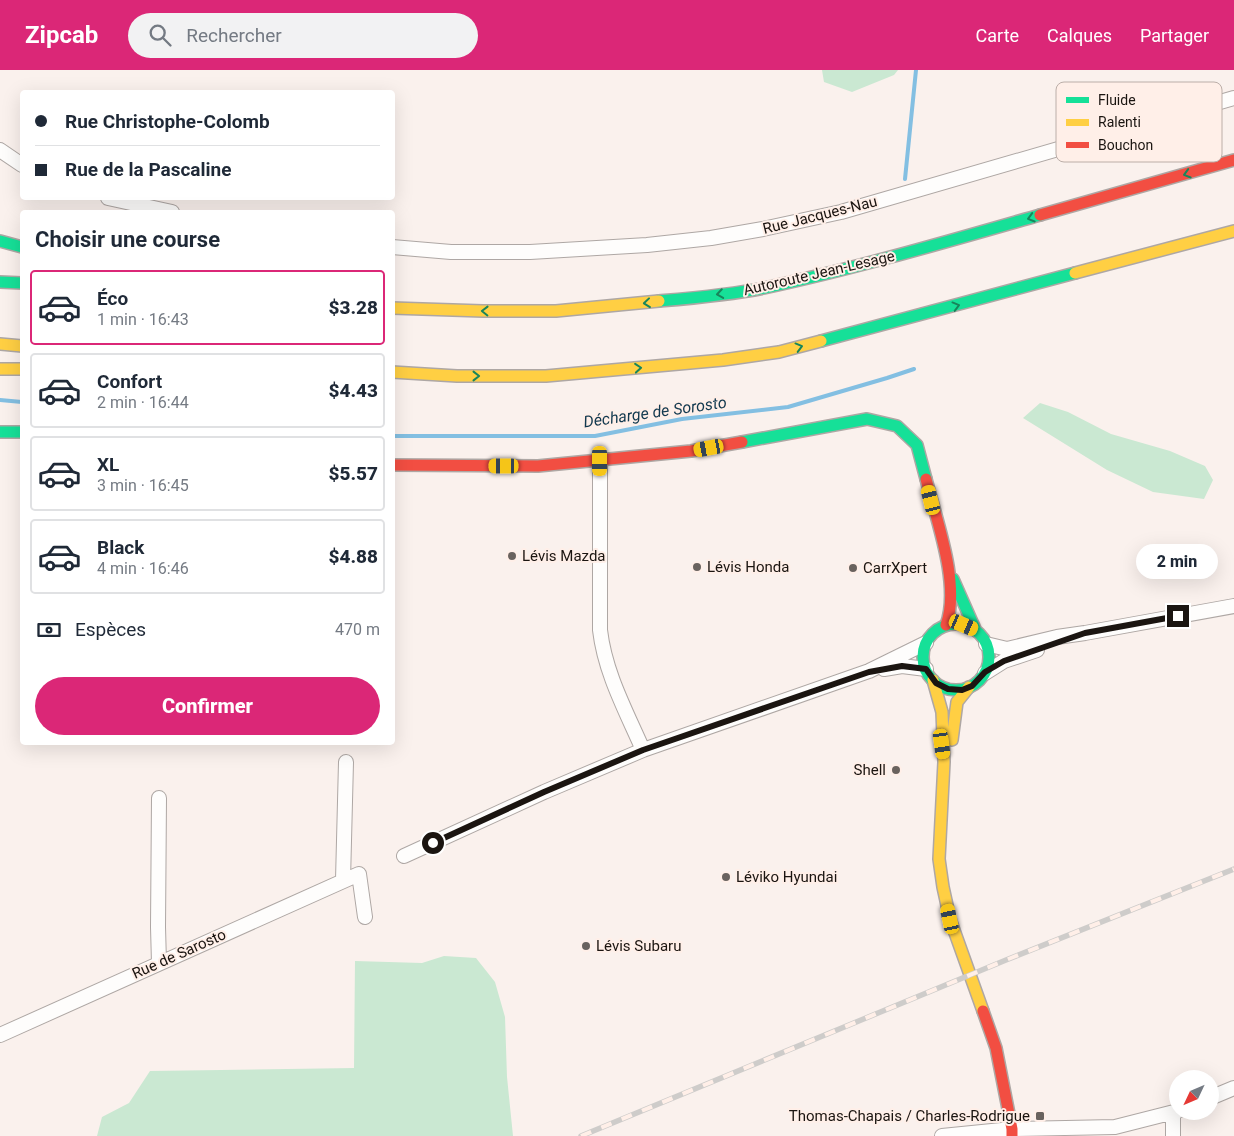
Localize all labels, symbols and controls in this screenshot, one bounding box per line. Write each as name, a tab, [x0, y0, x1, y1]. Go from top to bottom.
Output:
search box	[128, 13, 478, 58]
text: Zipcab	[25, 21, 98, 49]
icon: search	[146, 21, 174, 49]
text: Rechercher	[186, 24, 282, 47]
text: Carte	[976, 25, 1019, 46]
text: Calques	[1047, 25, 1112, 46]
text: Partager	[1140, 25, 1209, 46]
legend	[1056, 82, 1222, 162]
text: Fluide	[1098, 92, 1136, 108]
text: Rue Christophe-Colomb	[65, 110, 270, 133]
text: Ralenti	[1098, 114, 1141, 130]
text: Bouchon	[1098, 137, 1153, 153]
text: Rue de la Pascaline	[65, 158, 232, 181]
one-way arrow	[1184, 168, 1192, 178]
street label: Rue Jacques-Nau	[761, 192, 879, 238]
one-way arrow	[1026, 212, 1035, 223]
text: Choisir une course	[35, 227, 220, 252]
street label: Autoroute Jean-Lesage	[742, 247, 896, 299]
icon: car	[37, 285, 82, 330]
text: Éco	[97, 287, 128, 310]
one-way arrow	[716, 289, 725, 299]
text: $3.28	[329, 296, 378, 319]
one-way arrow	[643, 297, 651, 308]
one-way arrow	[952, 301, 960, 311]
one-way arrow	[481, 306, 489, 316]
text: 1 min · 16:43	[97, 310, 189, 329]
one-way arrow	[795, 342, 804, 353]
one-way arrow	[635, 363, 643, 374]
icon: car	[37, 368, 82, 413]
text: Confort	[97, 370, 162, 393]
one-way arrow	[472, 371, 480, 381]
text: $4.43	[329, 379, 378, 402]
text: 2 min · 16:44	[97, 393, 189, 412]
water label: Décharge de Sorosto	[582, 393, 728, 431]
car	[692, 438, 725, 458]
car	[592, 446, 607, 476]
icon: car	[37, 451, 82, 496]
text: XL	[97, 453, 119, 476]
car	[489, 459, 519, 474]
text: $5.57	[329, 462, 378, 485]
text: 3 min · 16:45	[97, 476, 189, 495]
car	[920, 484, 941, 516]
icon: car	[37, 534, 82, 579]
text: Black	[97, 536, 144, 559]
callout: 2 min	[1137, 544, 1219, 578]
text: $4.88	[329, 545, 378, 568]
place label: Lévis Mazda	[522, 547, 606, 565]
marker: Lévis Mazda	[506, 550, 518, 562]
text: 2 min	[1157, 552, 1197, 571]
place label: Lévis Honda	[707, 558, 789, 576]
text: 4 min · 16:46	[97, 559, 189, 578]
place label: CarrXpert	[863, 559, 927, 577]
marker: Lévis Honda	[691, 561, 703, 573]
marker: CarrXpert	[847, 562, 859, 574]
route end	[1167, 605, 1189, 627]
car	[947, 612, 980, 638]
icon: cash	[35, 616, 63, 644]
text: Espèces	[75, 618, 146, 641]
text: 470 m	[335, 620, 380, 639]
button: Confirmer	[35, 677, 380, 735]
car	[932, 728, 951, 760]
place label: Shell	[854, 761, 886, 779]
marker: Shell	[890, 764, 902, 776]
route start	[422, 832, 444, 854]
place label: Léviko Hyundai	[736, 868, 837, 886]
marker: Léviko Hyundai	[720, 871, 732, 883]
car	[939, 903, 960, 935]
street label: Rue de Sarosto	[129, 925, 229, 983]
place label: Lévis Subaru	[596, 937, 681, 955]
marker: Lévis Subaru	[580, 940, 592, 952]
north arrow	[1169, 1070, 1219, 1120]
map controls	[1169, 1070, 1219, 1120]
place label: Thomas-Chapais / Charles-Rodrigue	[789, 1107, 1030, 1125]
marker: Thomas-Chapais / Charles-Rodrigue	[1034, 1110, 1046, 1122]

